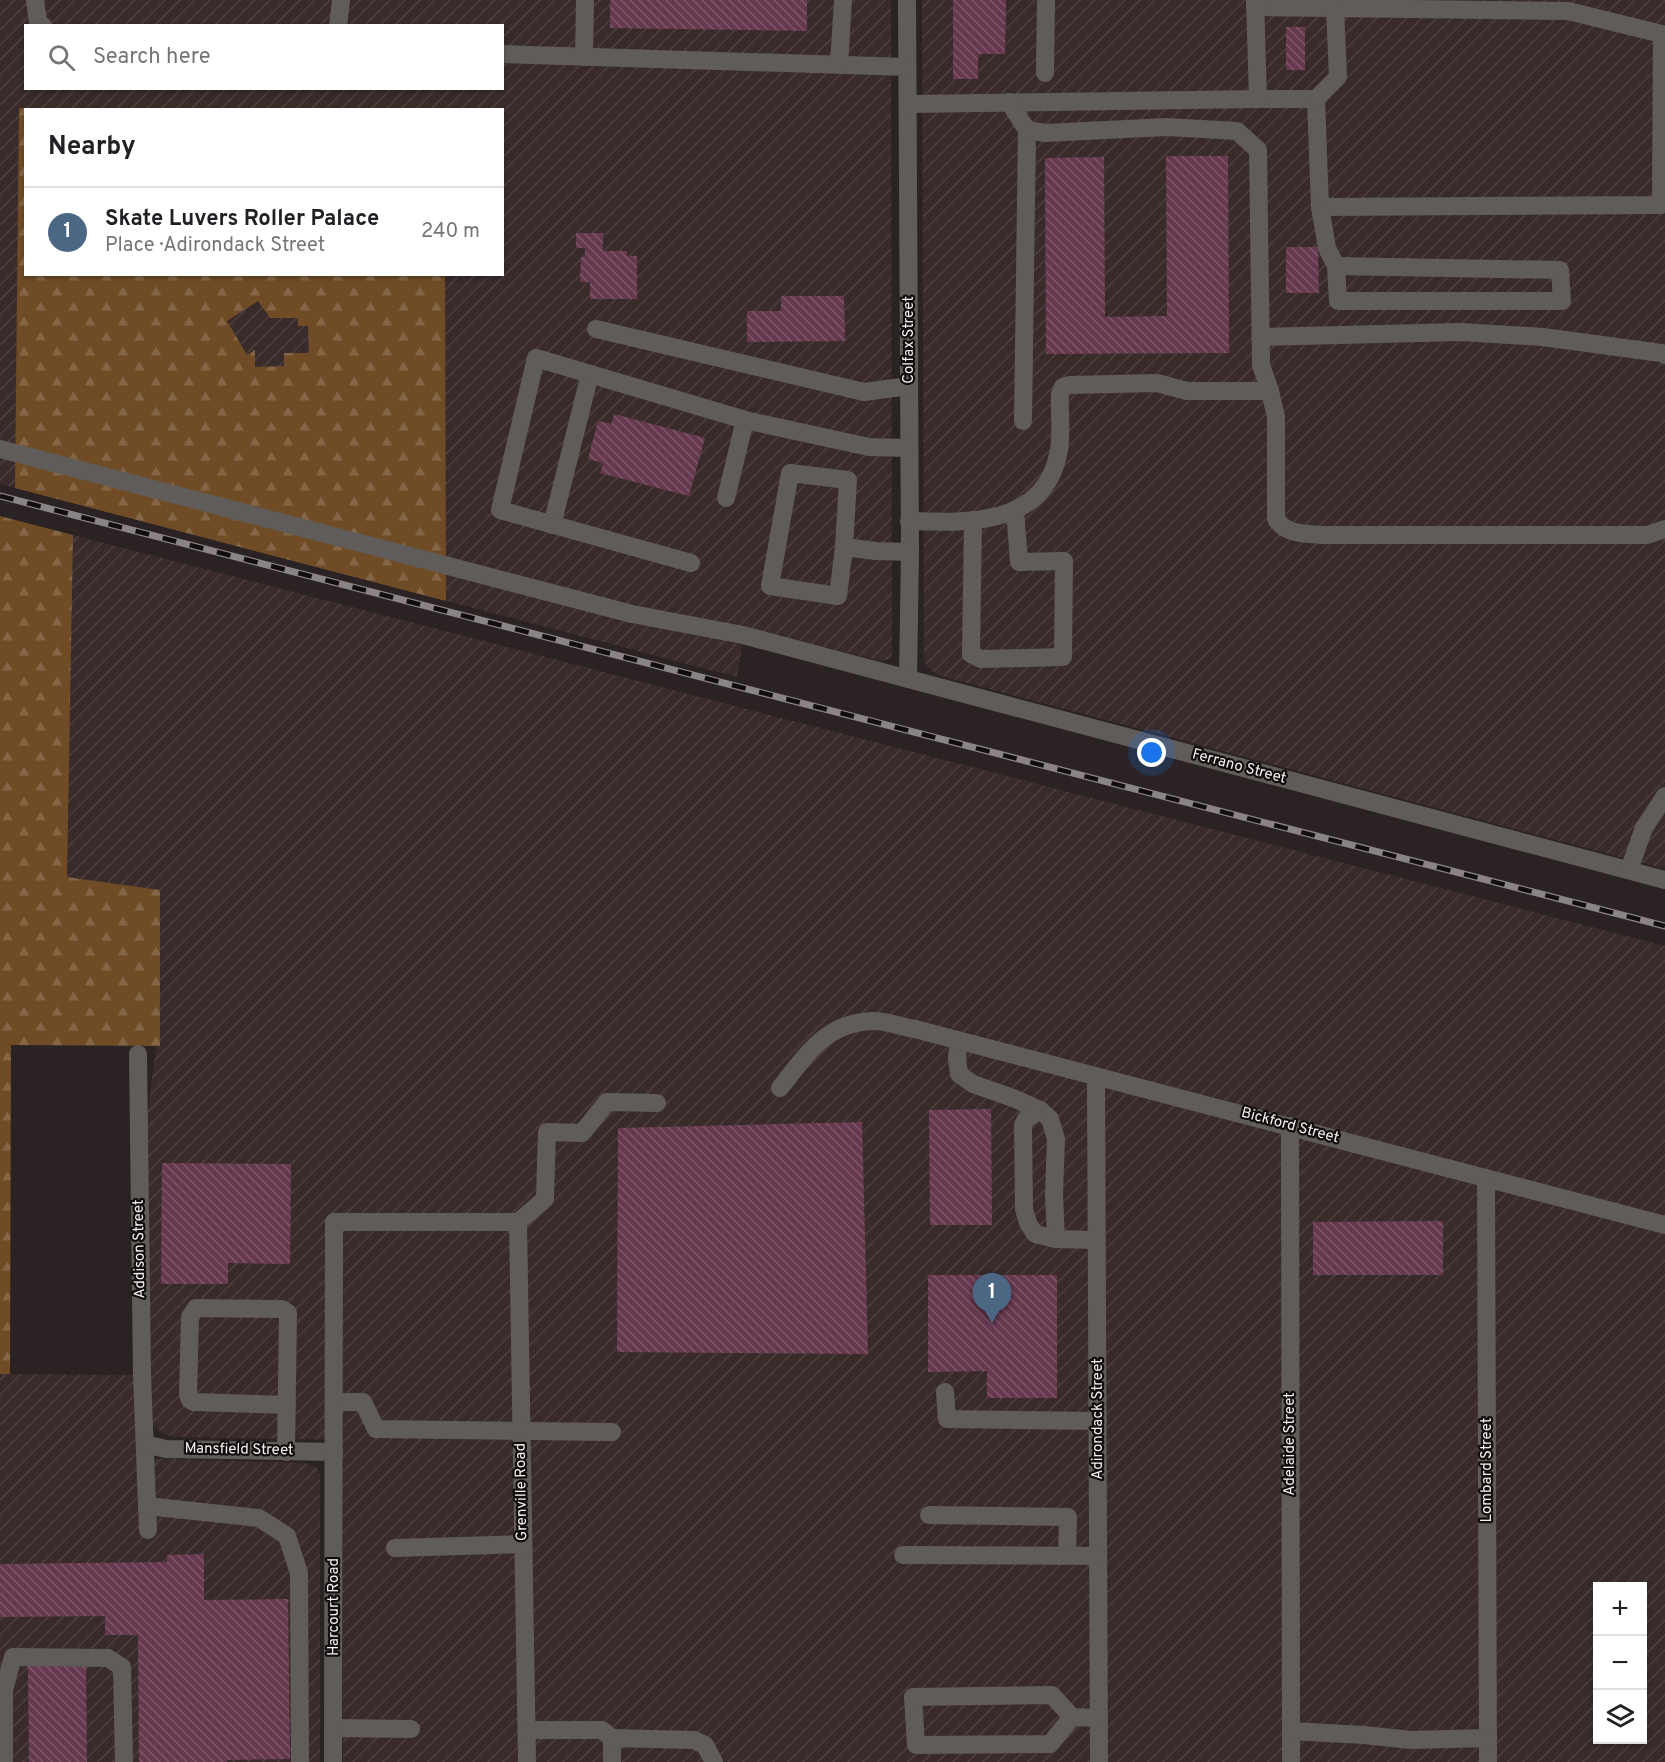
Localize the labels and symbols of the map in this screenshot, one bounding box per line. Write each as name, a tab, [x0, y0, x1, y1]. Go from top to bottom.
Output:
street label: Colfax Street	[900, 296, 919, 384]
your location	[1137, 738, 1166, 767]
street label: Ferrano Street	[1190, 745, 1288, 789]
street label: Bickford Street	[1239, 1104, 1341, 1148]
street label: Addison Street	[130, 1199, 150, 1299]
pin: 1	[972, 1274, 1012, 1323]
street label: Adirondack Street	[1089, 1358, 1108, 1480]
street label: Adelaide Street	[1281, 1392, 1300, 1496]
street label: Lombard Street	[1478, 1418, 1497, 1522]
street label: Mansfield Street	[184, 1440, 294, 1460]
street label: Grenville Road	[512, 1443, 532, 1541]
street label: Harcourt Road	[325, 1558, 344, 1656]

